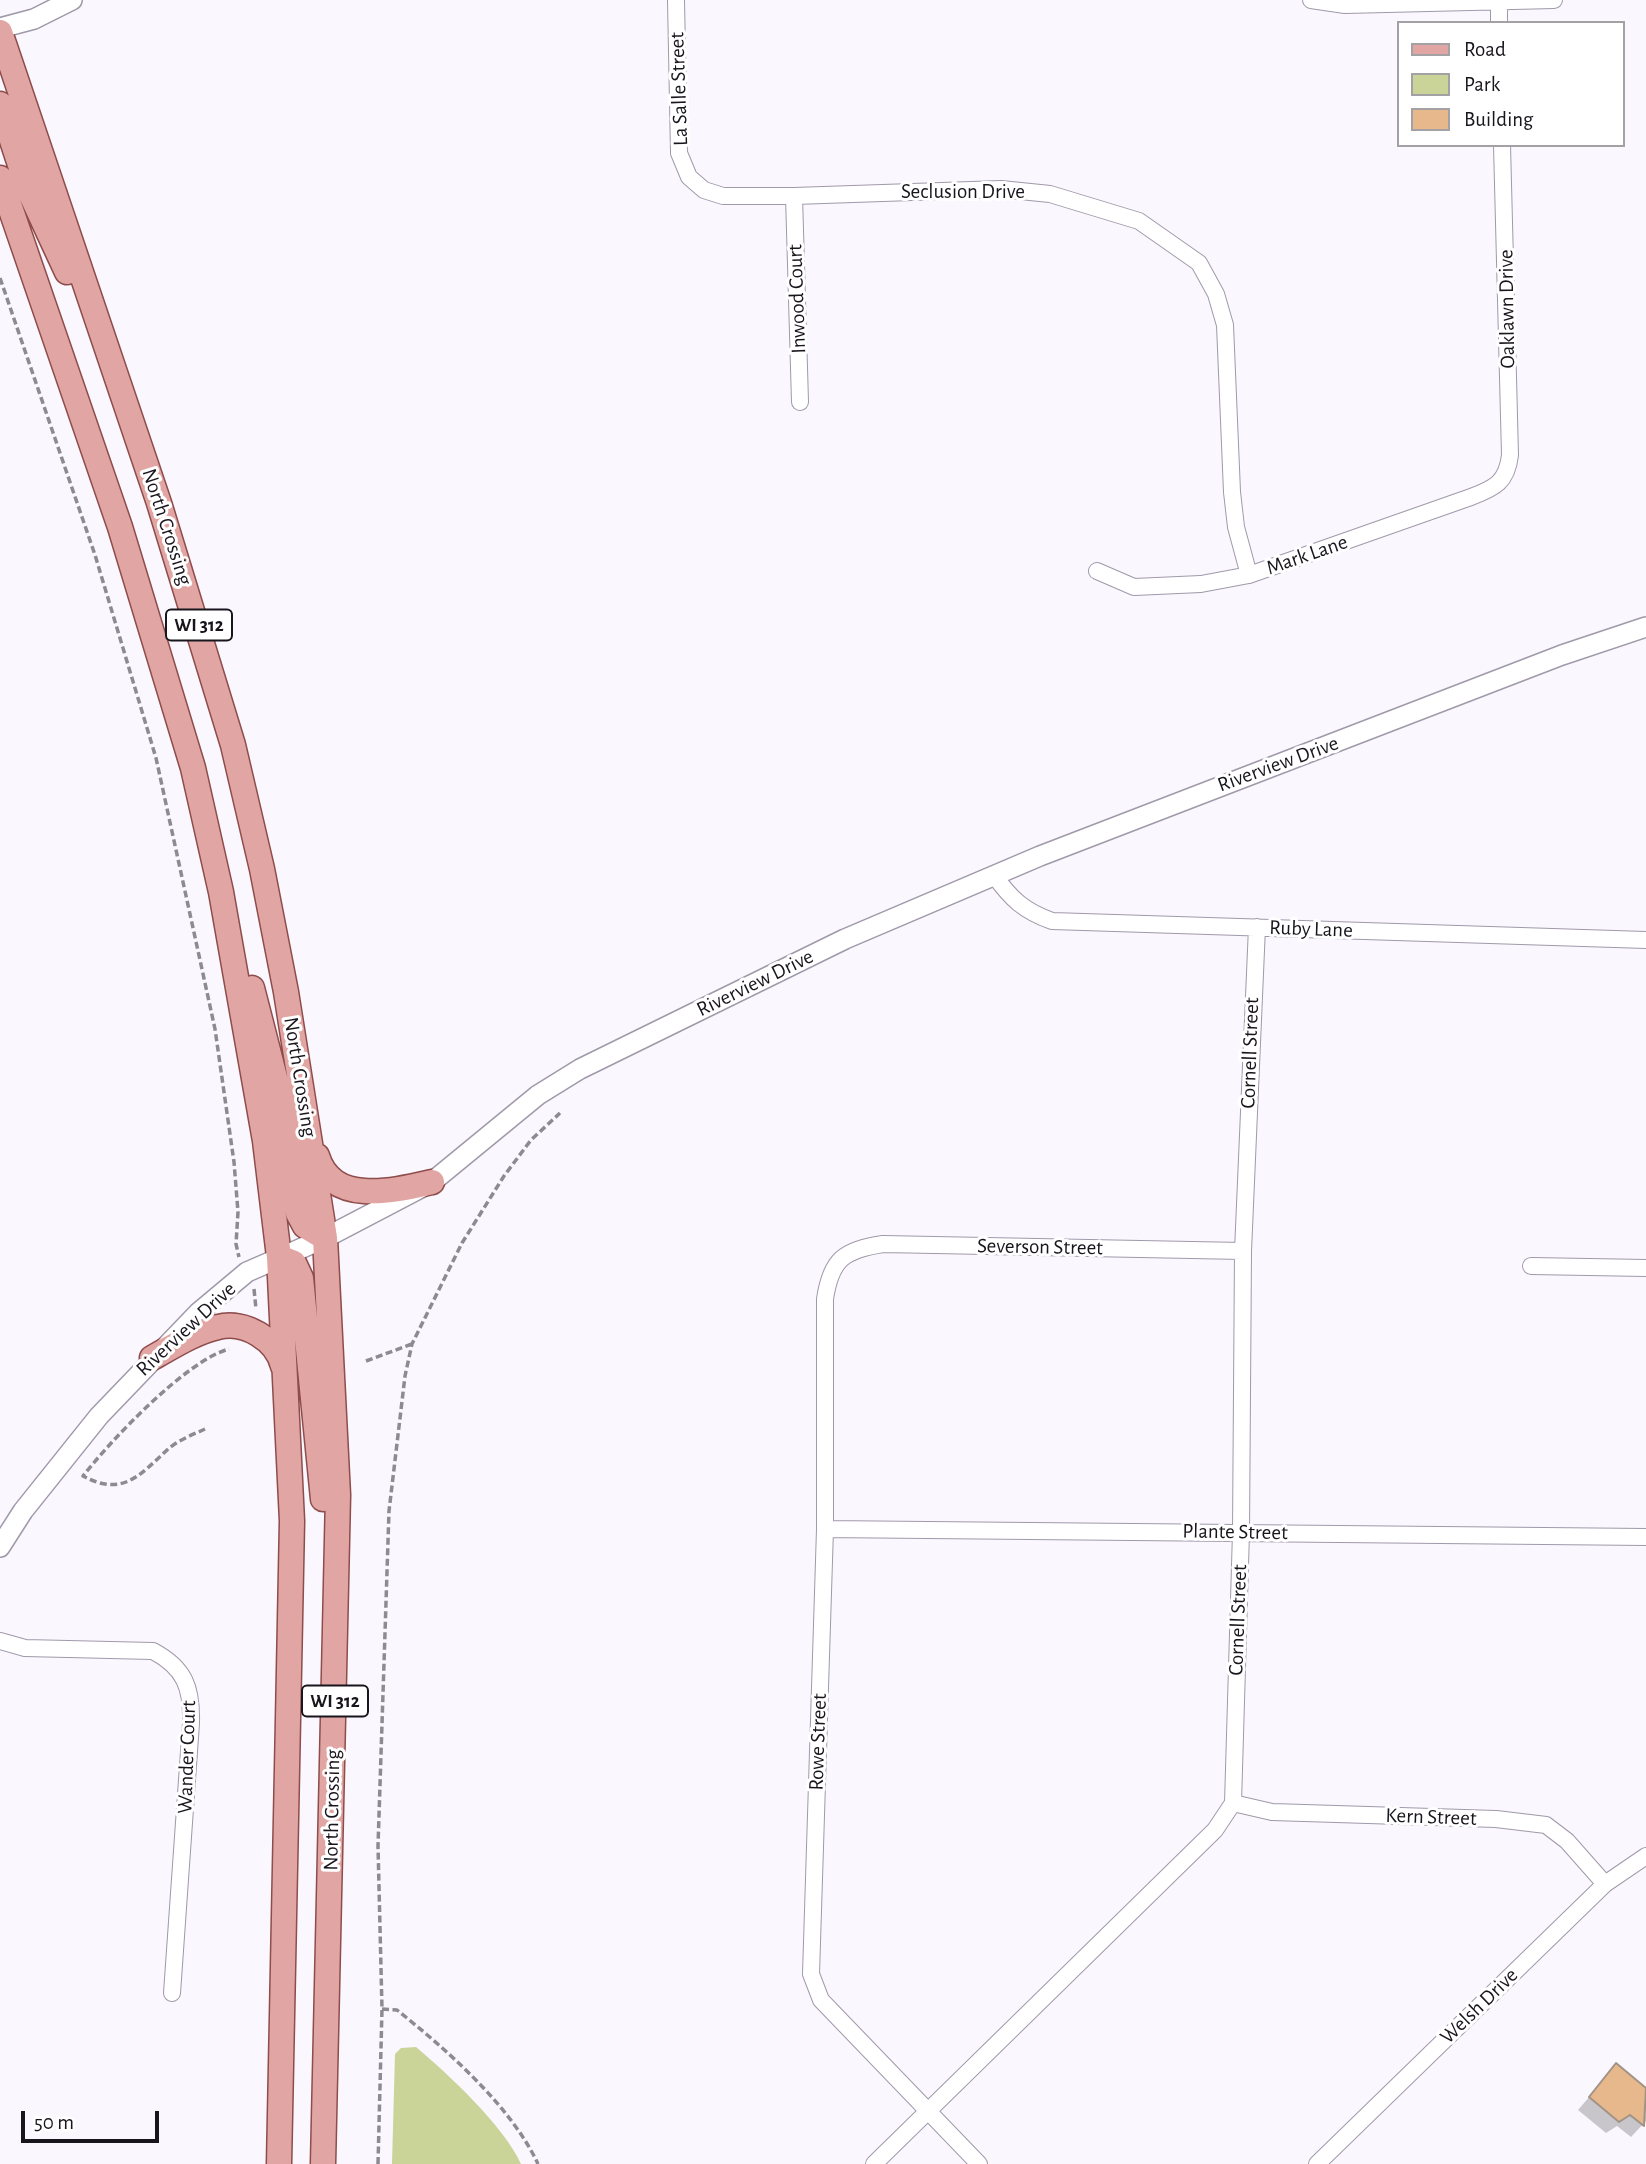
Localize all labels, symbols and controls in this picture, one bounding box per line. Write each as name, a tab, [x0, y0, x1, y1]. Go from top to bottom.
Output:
legend	[1398, 21, 1625, 147]
street label: La Salle Street	[664, 32, 694, 146]
text: Road	[1464, 39, 1506, 60]
text: Park	[1464, 74, 1500, 95]
text: Building	[1464, 109, 1533, 130]
street label: Seclusion Drive	[901, 179, 1025, 205]
street label: Inwood Court	[782, 244, 812, 354]
street label: Oaklawn Drive	[1493, 249, 1521, 369]
street label: North Crossing	[136, 465, 198, 589]
street label: Mark Lane	[1263, 529, 1351, 581]
road number: WI 312	[166, 610, 232, 640]
street label: Riverview Drive	[1214, 730, 1342, 798]
street label: Ruby Lane	[1269, 915, 1353, 943]
street label: Riverview Drive	[692, 944, 818, 1022]
street label: Cornell Street	[1235, 997, 1265, 1109]
street label: North Crossing	[278, 1015, 322, 1139]
street label: Severson Street	[977, 1233, 1103, 1261]
street label: Riverview Drive	[131, 1276, 241, 1382]
street label: Plante Street	[1182, 1518, 1288, 1546]
street label: Cornell Street	[1223, 1564, 1253, 1676]
road number: WI 312	[302, 1686, 368, 1716]
street label: Rowe Street	[804, 1693, 832, 1791]
street label: Wander Court	[172, 1700, 202, 1814]
street label: North Crossing	[318, 1749, 346, 1871]
street label: Kern Street	[1385, 1803, 1477, 1831]
street label: Welsh Drive	[1435, 1963, 1523, 2049]
scale bar	[24, 2098, 163, 2142]
text: 50 m	[34, 2112, 74, 2133]

